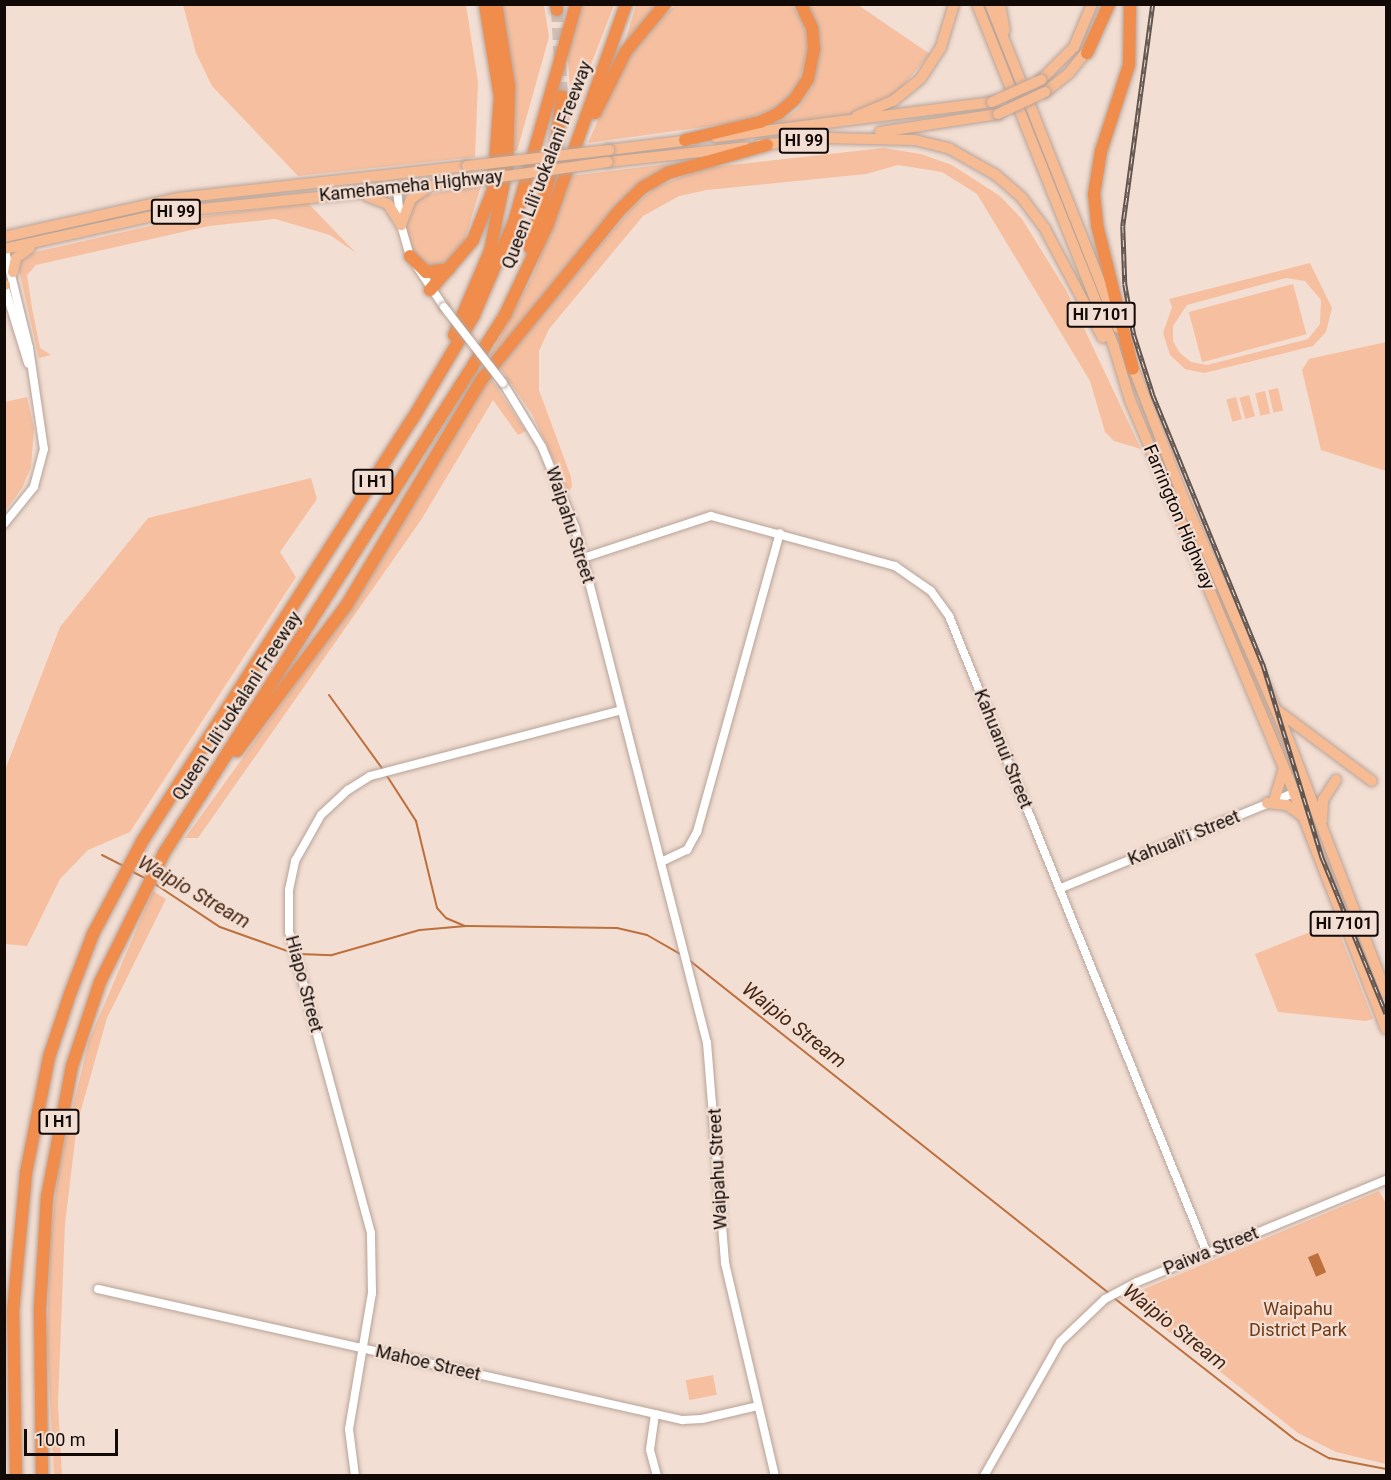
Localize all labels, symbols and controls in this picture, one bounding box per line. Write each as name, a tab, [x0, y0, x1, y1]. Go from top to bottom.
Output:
street label: Queen Liliʻuokalani Freeway	[497, 58, 597, 272]
road number: HI 99	[778, 128, 830, 154]
street label: Kamehameha Highway	[318, 166, 504, 206]
road number: HI 99	[150, 199, 201, 225]
road number: HI 7101	[1066, 302, 1136, 328]
street label: Farrington Highway	[1139, 441, 1219, 593]
street label: Waipahu Street	[541, 464, 599, 586]
road number: I H1	[352, 469, 394, 495]
street label: Queen Liliʻuokalani Freeway	[168, 607, 306, 805]
street label: Kahuanui Street	[969, 686, 1037, 812]
street label: Kahuali'i Street	[1125, 806, 1243, 870]
water label: Waipio Stream	[134, 850, 254, 934]
road number: HI 7101	[1310, 911, 1378, 937]
street label: Hiapo Street	[281, 933, 327, 1035]
water label: Waipio Stream	[737, 977, 851, 1073]
street label: Waipahu Street	[704, 1108, 732, 1230]
road number: I H1	[38, 1109, 80, 1135]
street label: Paiwa Street	[1160, 1222, 1262, 1280]
water label: Waipio Stream	[1118, 1279, 1232, 1375]
park label: Waipahu District Park	[1249, 1299, 1347, 1342]
street label: Mahoe Street	[373, 1340, 483, 1386]
scale bar	[27, 1417, 122, 1455]
text: 100 m	[35, 1429, 86, 1450]

